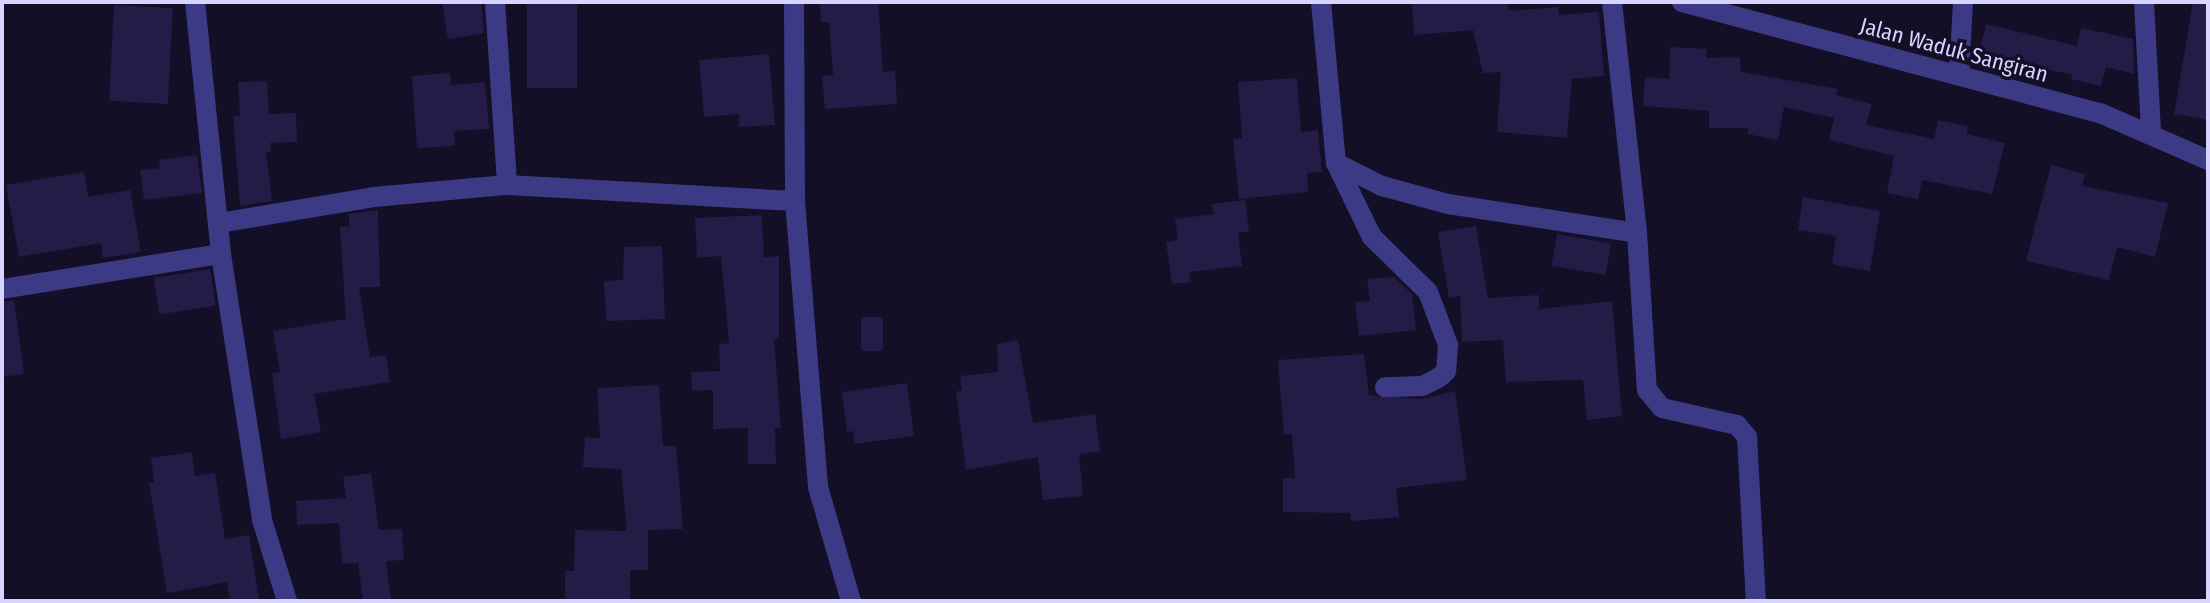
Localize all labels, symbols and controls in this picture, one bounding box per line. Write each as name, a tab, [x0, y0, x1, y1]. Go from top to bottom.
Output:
street label: Jalan Waduk Sangiran	[1857, 12, 2051, 88]

